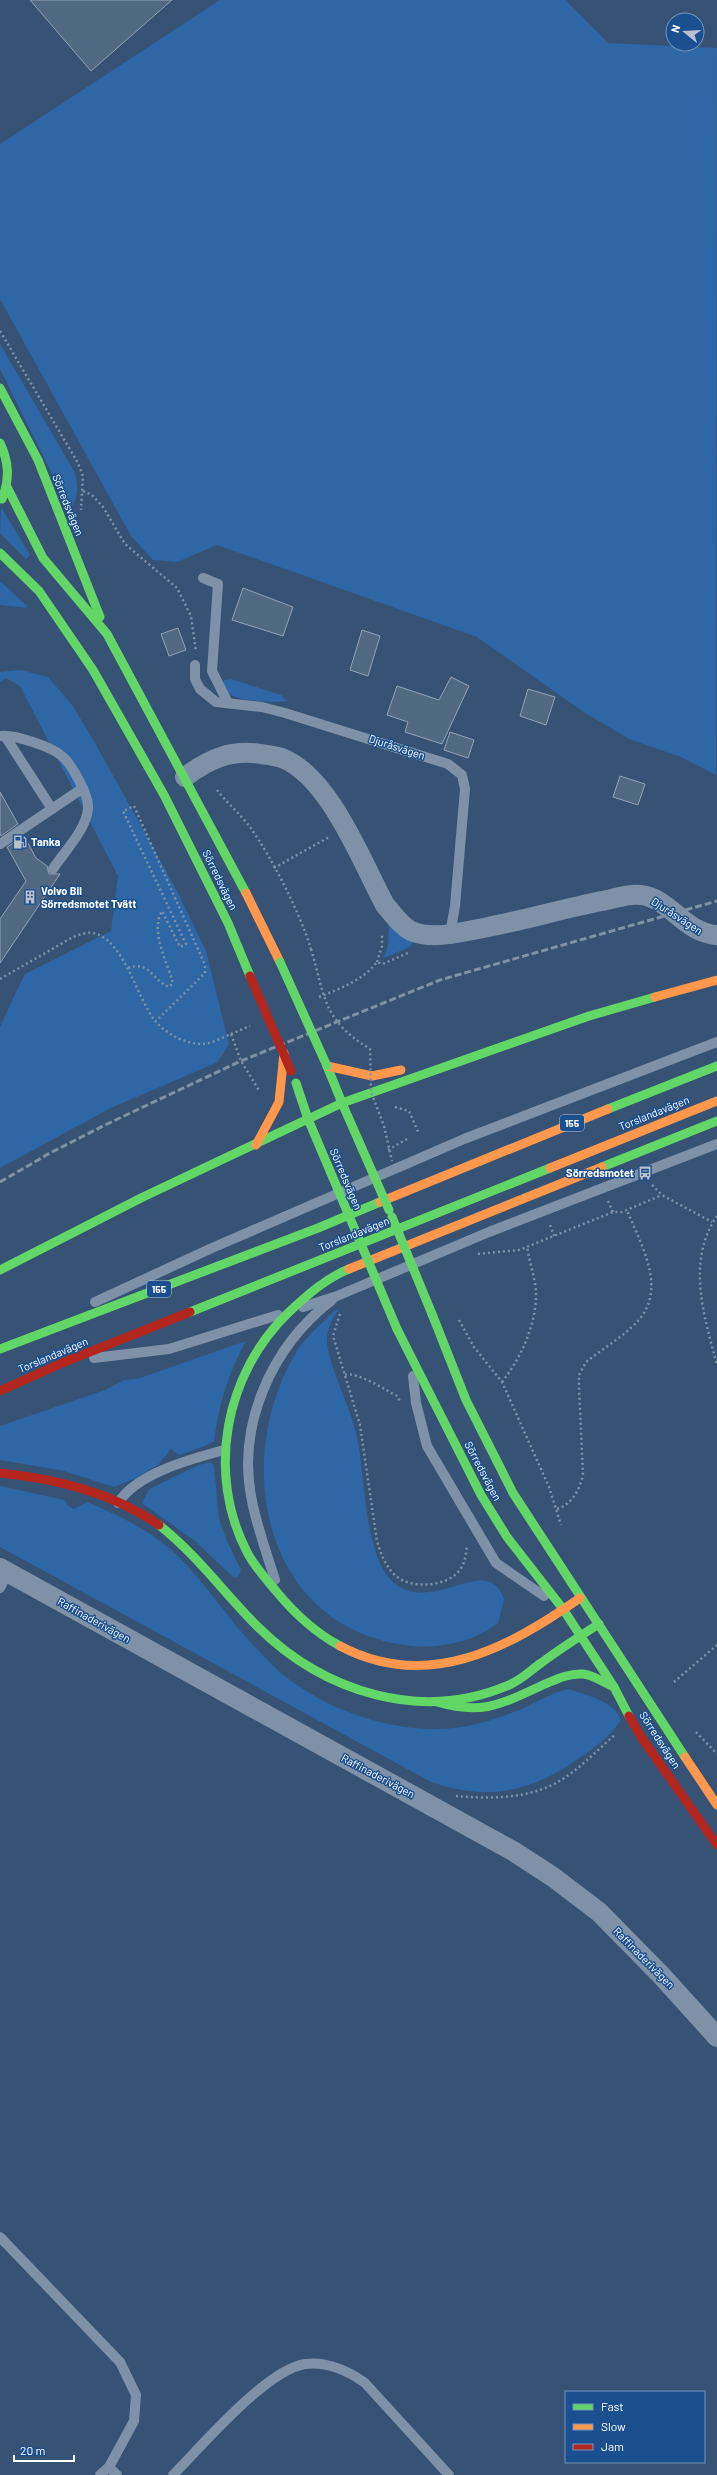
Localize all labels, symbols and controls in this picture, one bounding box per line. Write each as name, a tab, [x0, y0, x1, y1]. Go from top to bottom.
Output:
north arrow	[665, 12, 705, 52]
text: N	[668, 23, 682, 34]
street label: Sörredsvägen	[50, 472, 87, 538]
street label: Djuråsvägen	[367, 731, 427, 762]
fuel station icon: Tanka	[12, 834, 28, 850]
place label: Tanka	[31, 835, 60, 848]
street label: Sörredsvägen	[200, 848, 241, 912]
place label: Volvo Bil Sörredsmotet Tvätt	[41, 884, 137, 910]
building icon: Volvo Bil Sörredsmotet Tvätt	[22, 889, 38, 905]
street label: Djuråsvägen	[649, 894, 705, 937]
street label: Torslandavägen	[617, 1092, 691, 1133]
road number: 155	[560, 1115, 584, 1131]
street label: Sörredsvägen	[328, 1146, 365, 1212]
bus stop icon: Sörredsmotet	[637, 1165, 653, 1181]
place label: Sörredsmotet	[566, 1166, 634, 1179]
street label: Torslandavägen	[317, 1213, 391, 1254]
road number: 155	[147, 1281, 171, 1297]
street label: Torslandavägen	[16, 1334, 90, 1375]
street label: Sörredsvägen	[462, 1439, 505, 1503]
street label: Raffinaderivägen	[56, 1594, 133, 1645]
street label: Sörredsvägen	[637, 1709, 684, 1771]
street label: Raffinaderivägen	[339, 1751, 417, 1800]
street label: Raffinaderivägen	[611, 1924, 678, 1991]
legend	[565, 2391, 705, 2463]
text: Fast	[601, 2399, 624, 2413]
text: Slow	[601, 2419, 626, 2433]
scale bar	[14, 2437, 74, 2463]
text: Jam	[601, 2439, 624, 2453]
text: 20 m	[20, 2443, 46, 2457]

